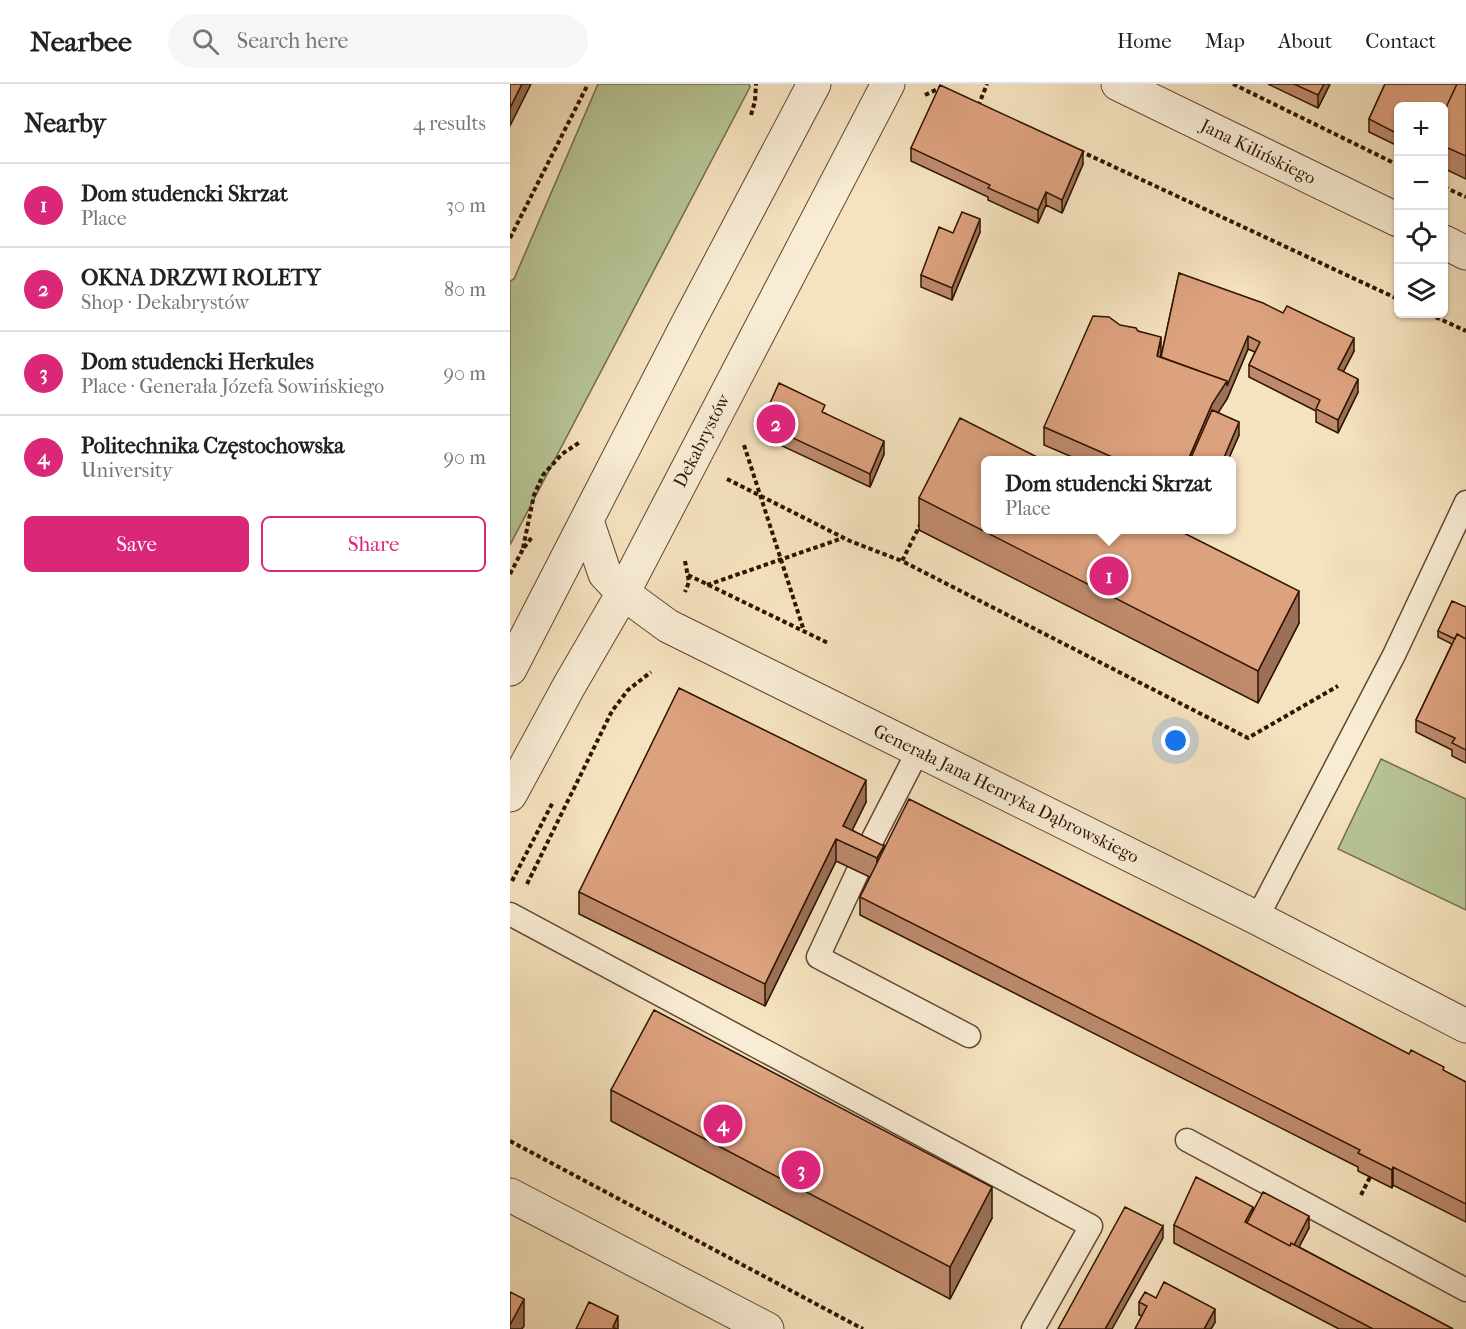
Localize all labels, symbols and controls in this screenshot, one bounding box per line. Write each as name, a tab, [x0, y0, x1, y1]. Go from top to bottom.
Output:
search box	[168, 14, 588, 68]
text: Nearbee	[30, 25, 132, 58]
icon: search	[189, 25, 222, 58]
text: Search here	[237, 28, 348, 54]
text: Home	[1117, 29, 1172, 53]
text: Map	[1205, 29, 1245, 53]
text: About	[1278, 29, 1332, 53]
text: Contact	[1365, 29, 1436, 53]
map controls	[1394, 102, 1448, 318]
button: +	[1394, 102, 1448, 156]
text: Nearby	[24, 108, 106, 139]
text: 4 results	[413, 112, 486, 135]
street label: Jana Kilińskiego	[1195, 114, 1319, 189]
button: −	[1394, 156, 1448, 210]
text: Dom studencki Skrzat	[81, 181, 288, 207]
text: 1	[40, 194, 47, 217]
text: 30 m	[446, 194, 486, 217]
text: Place	[81, 207, 127, 230]
button: locate	[1394, 210, 1448, 264]
button: layers	[1394, 264, 1448, 318]
text: OKNA DRZWI ROLETY	[81, 265, 321, 291]
text: 2	[38, 278, 49, 301]
text: 80 m	[444, 278, 486, 301]
text: Shop · Dekabrystów	[81, 291, 249, 314]
text: Dom studencki Herkules	[81, 349, 314, 375]
text: 3	[39, 362, 48, 385]
text: 90 m	[444, 362, 486, 385]
text: Place · Generała Józefa Sowińskiego	[81, 375, 384, 398]
street label: Dekabrystów	[670, 390, 735, 491]
pin: 2	[756, 402, 796, 446]
text: Politechnika Częstochowska	[81, 433, 344, 459]
text: 4	[38, 446, 49, 469]
text: 90 m	[444, 446, 486, 469]
popup	[981, 456, 1236, 534]
text: University	[81, 459, 173, 482]
text: Dom studencki Skrzat	[1005, 471, 1212, 497]
text: Place	[1005, 497, 1051, 520]
button: Save	[24, 516, 249, 572]
button: Share	[261, 516, 486, 572]
pin: 1	[1090, 554, 1128, 598]
street label: Generała Jana Henryka Dąbrowskiego	[870, 720, 1142, 868]
your location	[1161, 726, 1190, 755]
pin: 4	[704, 1102, 742, 1146]
pin: 3	[782, 1148, 820, 1192]

